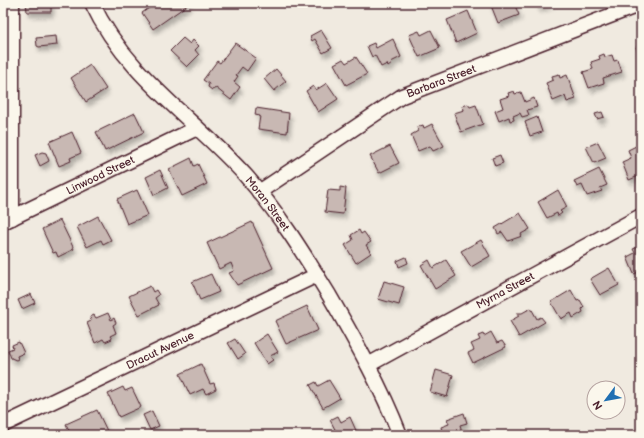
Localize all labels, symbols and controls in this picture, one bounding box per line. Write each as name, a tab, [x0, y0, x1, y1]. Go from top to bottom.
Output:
street label: Barbara Street	[404, 62, 478, 100]
street label: Linwood Street	[64, 153, 137, 197]
street label: Moran Street	[243, 174, 293, 234]
street label: Myrna Street	[474, 269, 537, 311]
street label: Dracut Avenue	[124, 328, 196, 372]
north arrow	[586, 380, 626, 420]
text: N	[590, 398, 606, 412]

